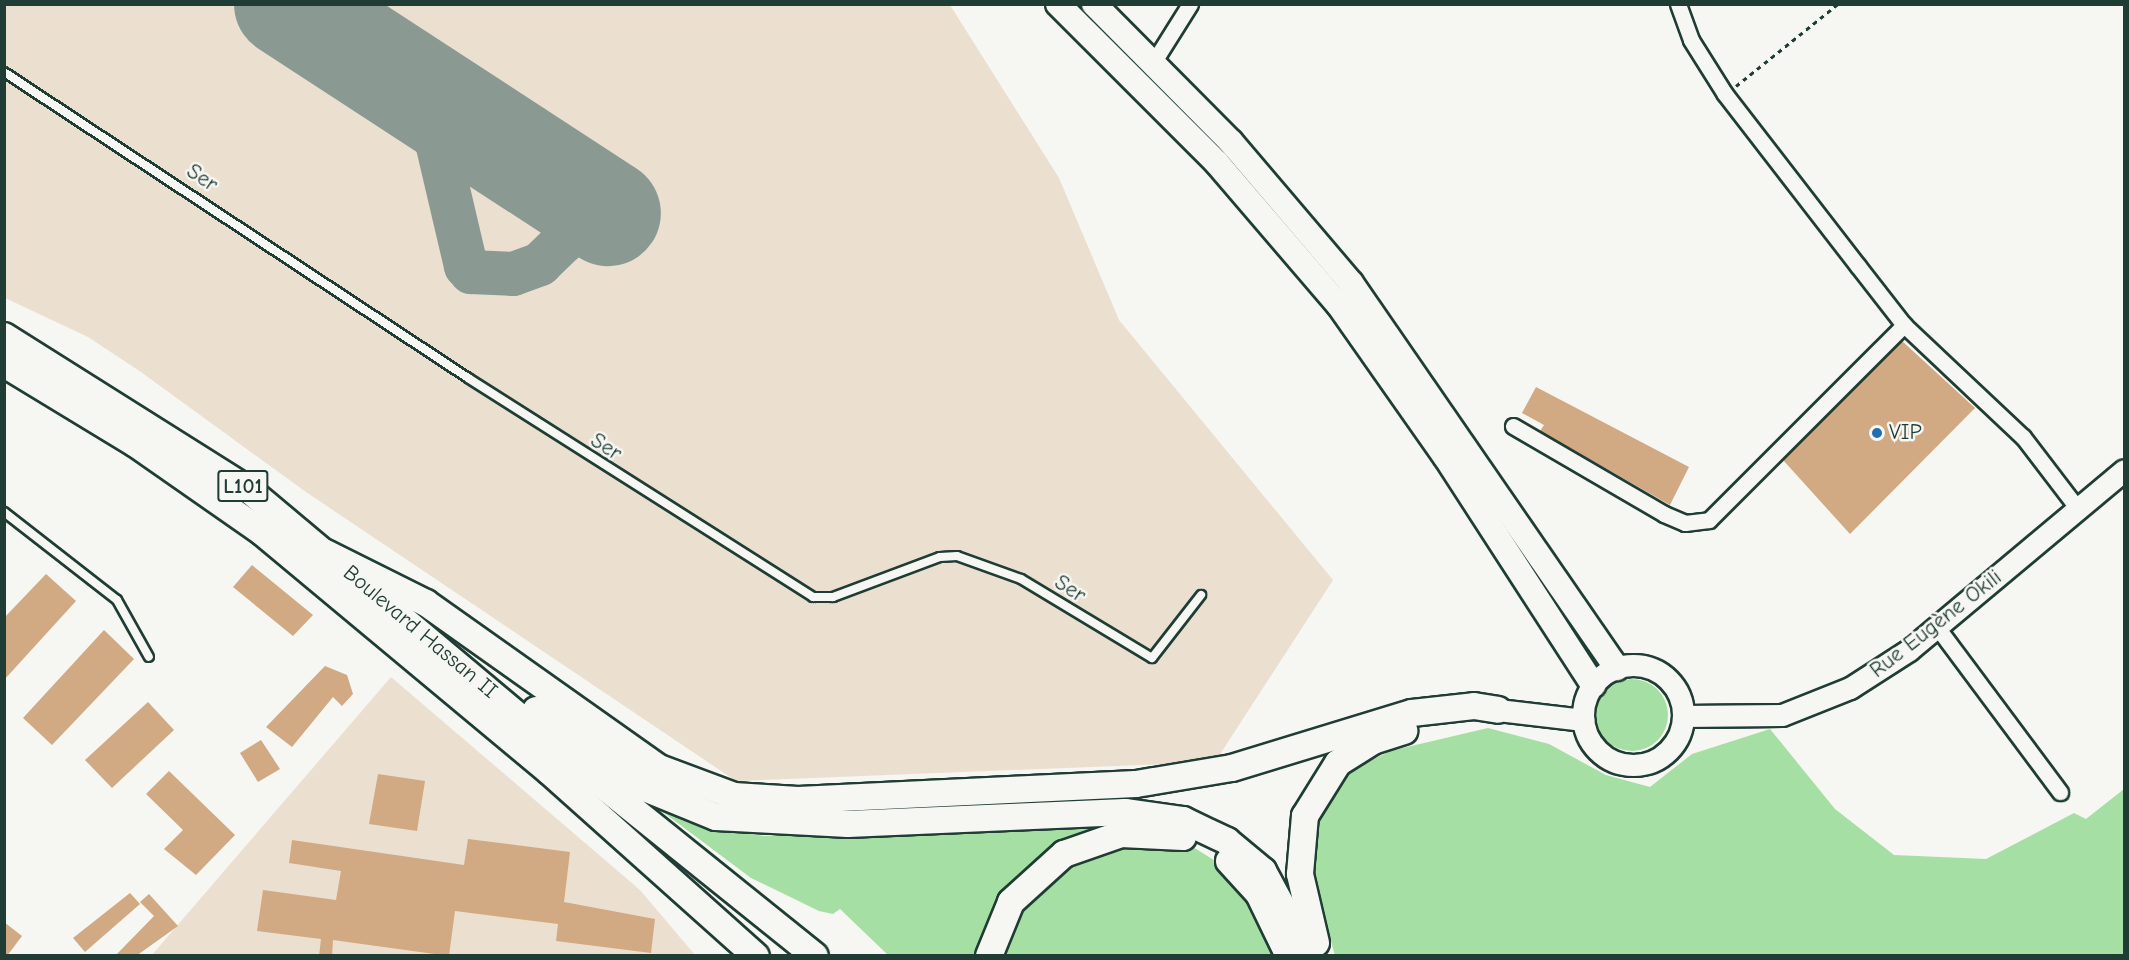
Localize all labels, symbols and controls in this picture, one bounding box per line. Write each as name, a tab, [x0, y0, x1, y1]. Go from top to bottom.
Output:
street label: Ser	[181, 158, 223, 198]
place label: VIP	[1889, 420, 1922, 446]
marker: VIP	[1870, 426, 1884, 440]
street label: Ser	[585, 427, 627, 467]
road number: L101	[216, 468, 270, 504]
street label: Boulevard Hassan II	[338, 560, 502, 704]
street label: Rue Eugène Okili	[1865, 564, 2007, 684]
street label: Ser	[1049, 569, 1091, 609]

